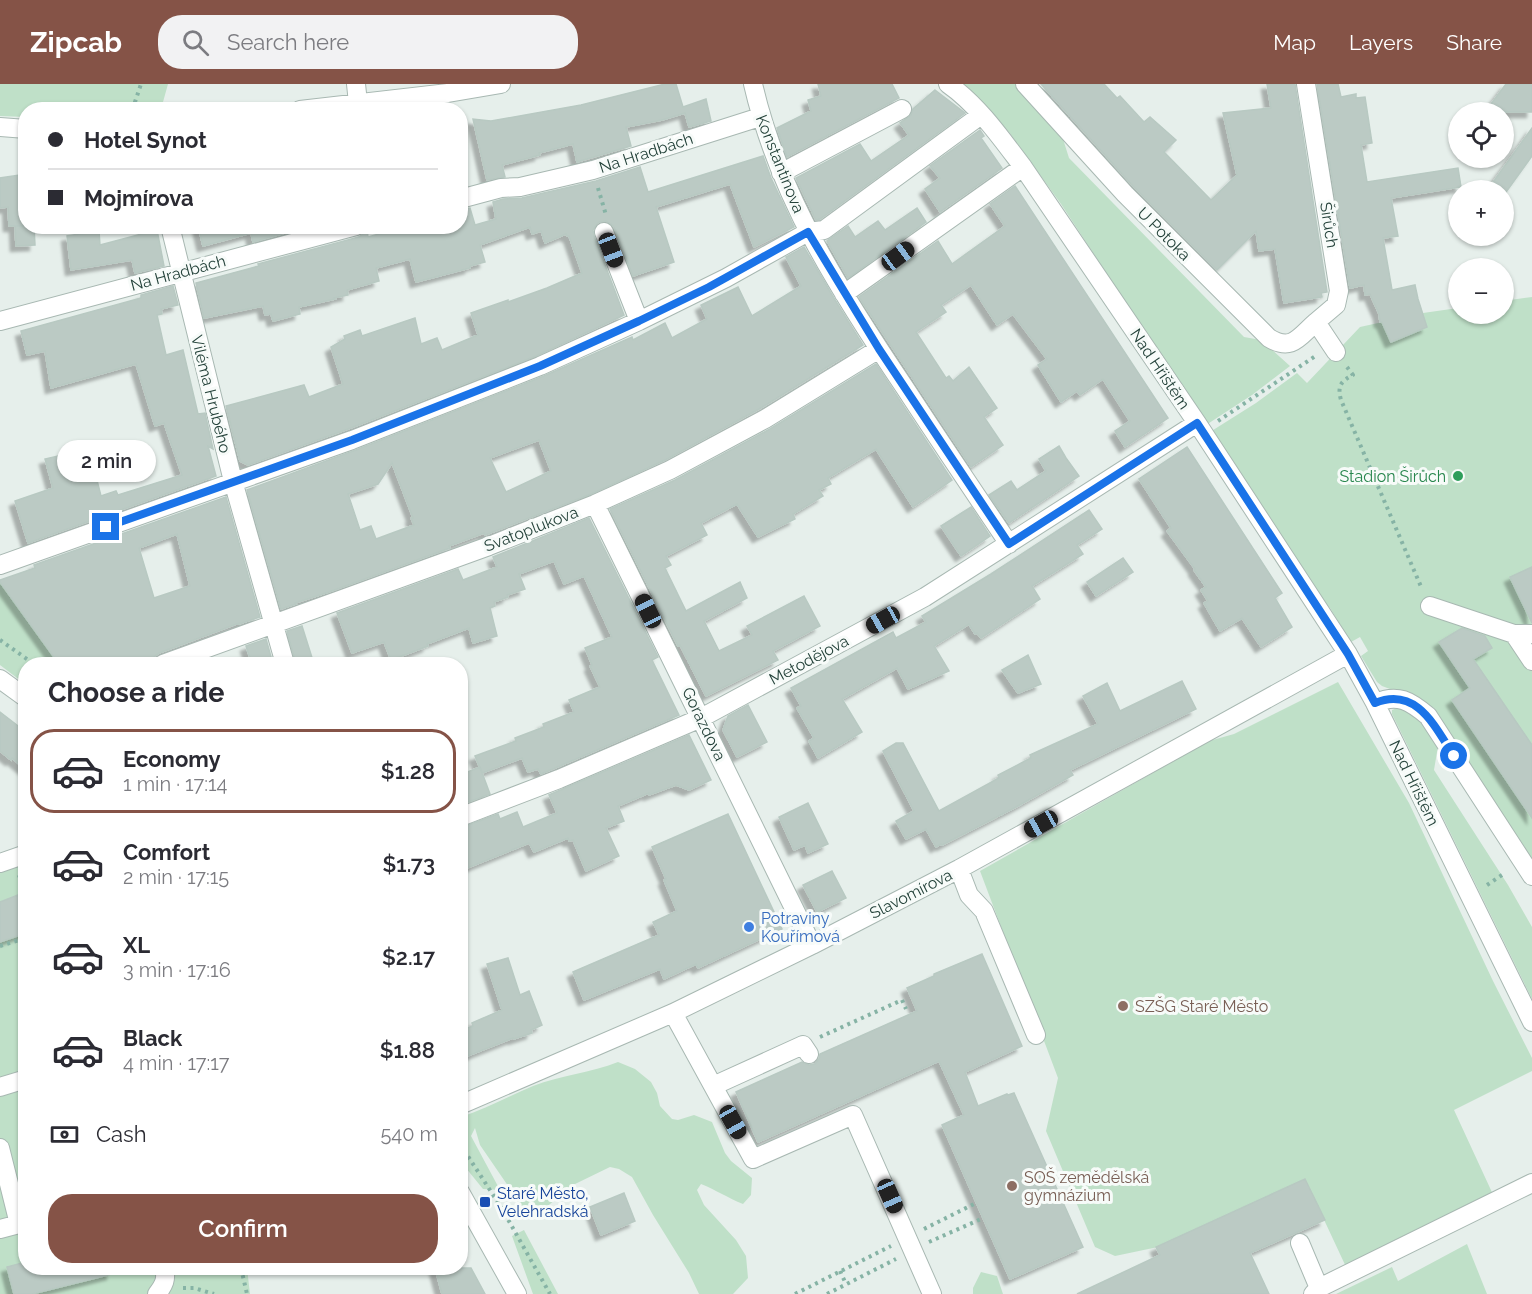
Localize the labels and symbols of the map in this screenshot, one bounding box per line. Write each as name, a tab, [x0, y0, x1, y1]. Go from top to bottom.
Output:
street label: Konstantinova	[752, 112, 808, 216]
street label: Na Hradbách	[597, 129, 695, 177]
street label: Širůch	[1316, 200, 1343, 249]
street label: U Potoka	[1134, 204, 1194, 264]
car	[596, 230, 626, 270]
car	[878, 238, 918, 274]
street label: Na Hradbách	[128, 251, 228, 295]
street label: Nad Hřištěm	[1126, 325, 1194, 413]
street label: Viléma Hrubého	[187, 333, 235, 455]
callout: 2 min	[57, 440, 156, 482]
place label: Stadion Širůch	[1340, 466, 1446, 486]
marker: Stadion Širůch	[1451, 469, 1465, 483]
street label: Svatoplukova	[481, 502, 581, 556]
route end	[92, 513, 119, 540]
car	[632, 591, 664, 631]
car	[863, 603, 903, 637]
street label: Metodějova	[766, 631, 852, 689]
street label: Gorazdova	[678, 684, 730, 764]
street label: Nad Hřištěm	[1385, 737, 1443, 829]
route start	[1440, 742, 1467, 769]
car	[1021, 807, 1061, 841]
street label: Slavomírova	[867, 865, 955, 923]
place label: Potraviny Kouřímová	[761, 909, 840, 946]
marker: Potraviny Kouřímová	[742, 920, 756, 934]
place label: SZŠG Staré Město	[1135, 996, 1268, 1016]
marker: SZŠG Staré Město	[1116, 999, 1130, 1013]
car	[716, 1102, 750, 1142]
place label: SOŠ zemědělská gymnázium	[1024, 1167, 1149, 1205]
car	[874, 1176, 906, 1216]
marker: SOŠ zemědělská gymnázium	[1005, 1179, 1019, 1193]
place label: Staré Město, Velehradská	[497, 1184, 589, 1221]
marker: Staré Město, Velehradská	[478, 1195, 492, 1209]

